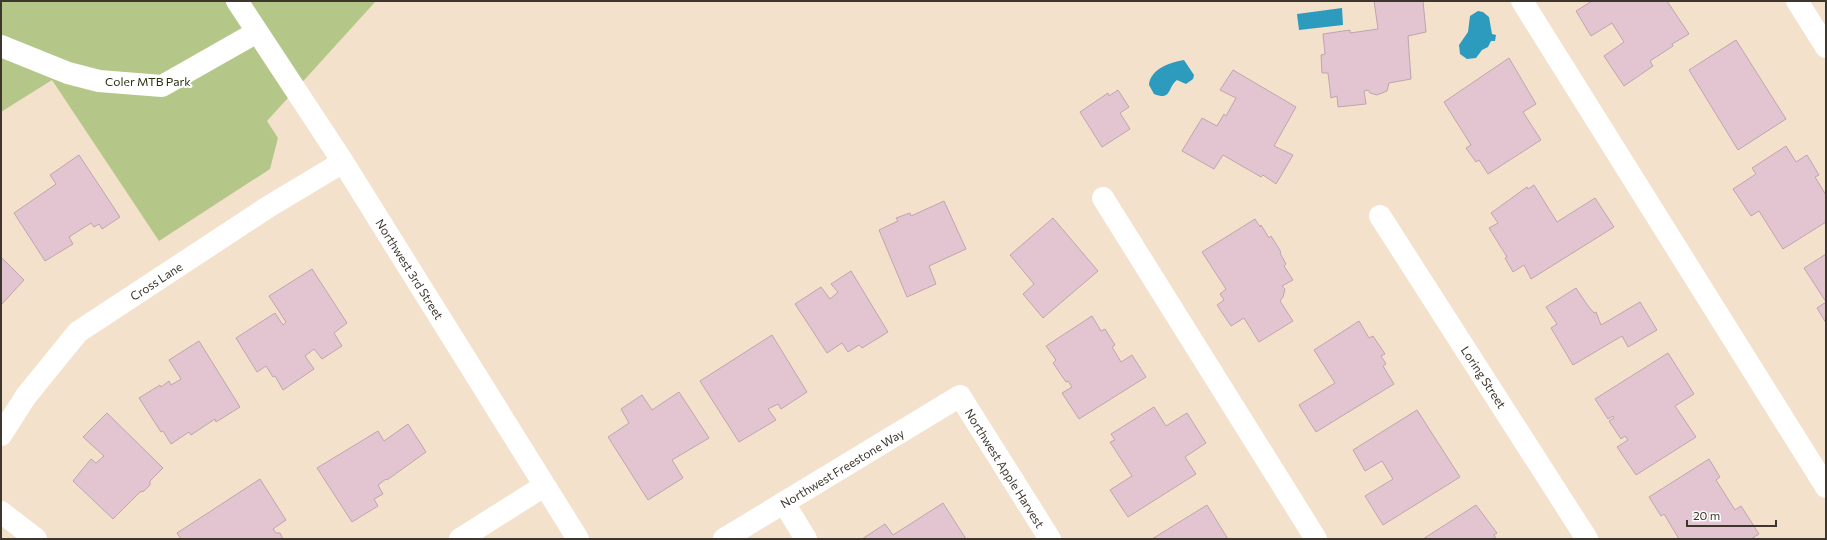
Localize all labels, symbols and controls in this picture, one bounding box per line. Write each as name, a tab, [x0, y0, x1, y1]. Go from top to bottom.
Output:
park label: Coler MTB Park	[105, 74, 191, 88]
street label: Northwest 3rd Street	[373, 216, 447, 322]
street label: Cross Lane	[127, 259, 185, 303]
street label: Loring Street	[1459, 343, 1509, 411]
street label: Northwest Apple Harvest	[963, 406, 1048, 530]
street label: Northwest Freestone Way	[778, 425, 906, 511]
scale bar	[1687, 502, 1776, 528]
text: 20 m	[1693, 508, 1720, 522]

